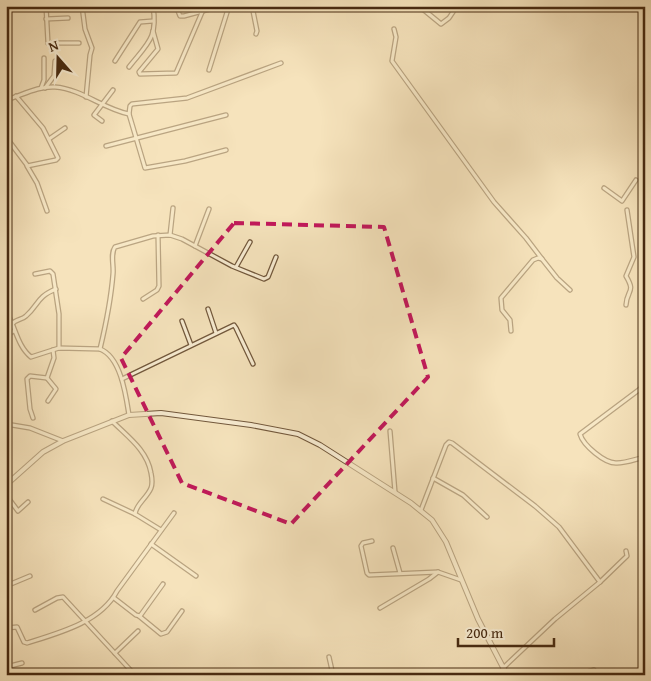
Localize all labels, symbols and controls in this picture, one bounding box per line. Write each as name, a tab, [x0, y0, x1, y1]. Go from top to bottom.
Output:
north arrow	[32, 32, 82, 82]
text: N	[46, 35, 62, 57]
scale bar	[458, 616, 555, 648]
text: 200 m	[466, 622, 504, 643]

